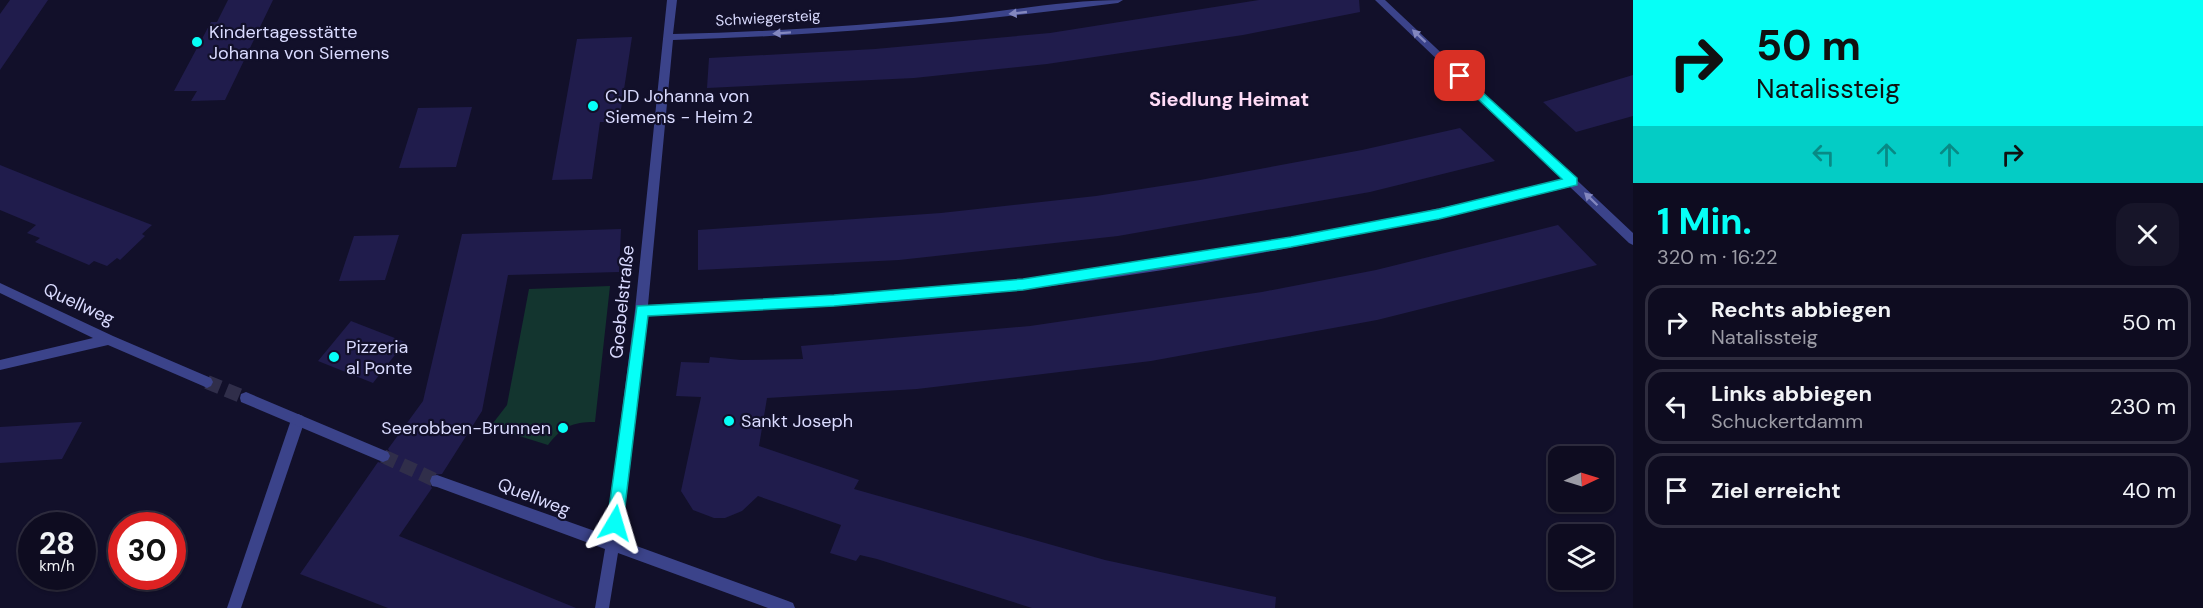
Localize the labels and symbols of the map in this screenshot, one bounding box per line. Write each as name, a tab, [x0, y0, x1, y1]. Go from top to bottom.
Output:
street label: Schwiegersteig	[715, 5, 821, 31]
one-way arrow	[1009, 8, 1028, 17]
place label: Kindertagesstätte Johanna von Siemens	[209, 20, 390, 65]
one-way arrow	[773, 28, 792, 37]
one-way arrow	[1411, 29, 1426, 43]
marker: Kindertagesstätte Johanna von Siemens	[190, 35, 204, 49]
pin	[1434, 50, 1485, 101]
place label: CJD Johanna von Siemens - Heim 2	[605, 84, 753, 129]
district label: Siedlung Heimat	[1149, 86, 1309, 112]
marker: CJD Johanna von Siemens - Heim 2	[586, 99, 600, 113]
one-way arrow	[1584, 193, 1598, 207]
street label: Goebelstraße	[604, 244, 640, 360]
street label: Quellweg	[39, 277, 119, 331]
place label: Pizzeria al Ponte	[346, 335, 413, 380]
marker: Pizzeria al Ponte	[327, 350, 341, 364]
place label: Sankt Joseph	[741, 409, 853, 433]
marker: Sankt Joseph	[722, 414, 736, 428]
place label: Seerobben-Brunnen	[381, 416, 551, 440]
marker: Seerobben-Brunnen	[556, 421, 570, 435]
north arrow	[1548, 446, 1614, 512]
street label: Quellweg	[494, 472, 574, 522]
position arrow	[583, 491, 647, 555]
speed limit sign: 30	[108, 512, 186, 590]

